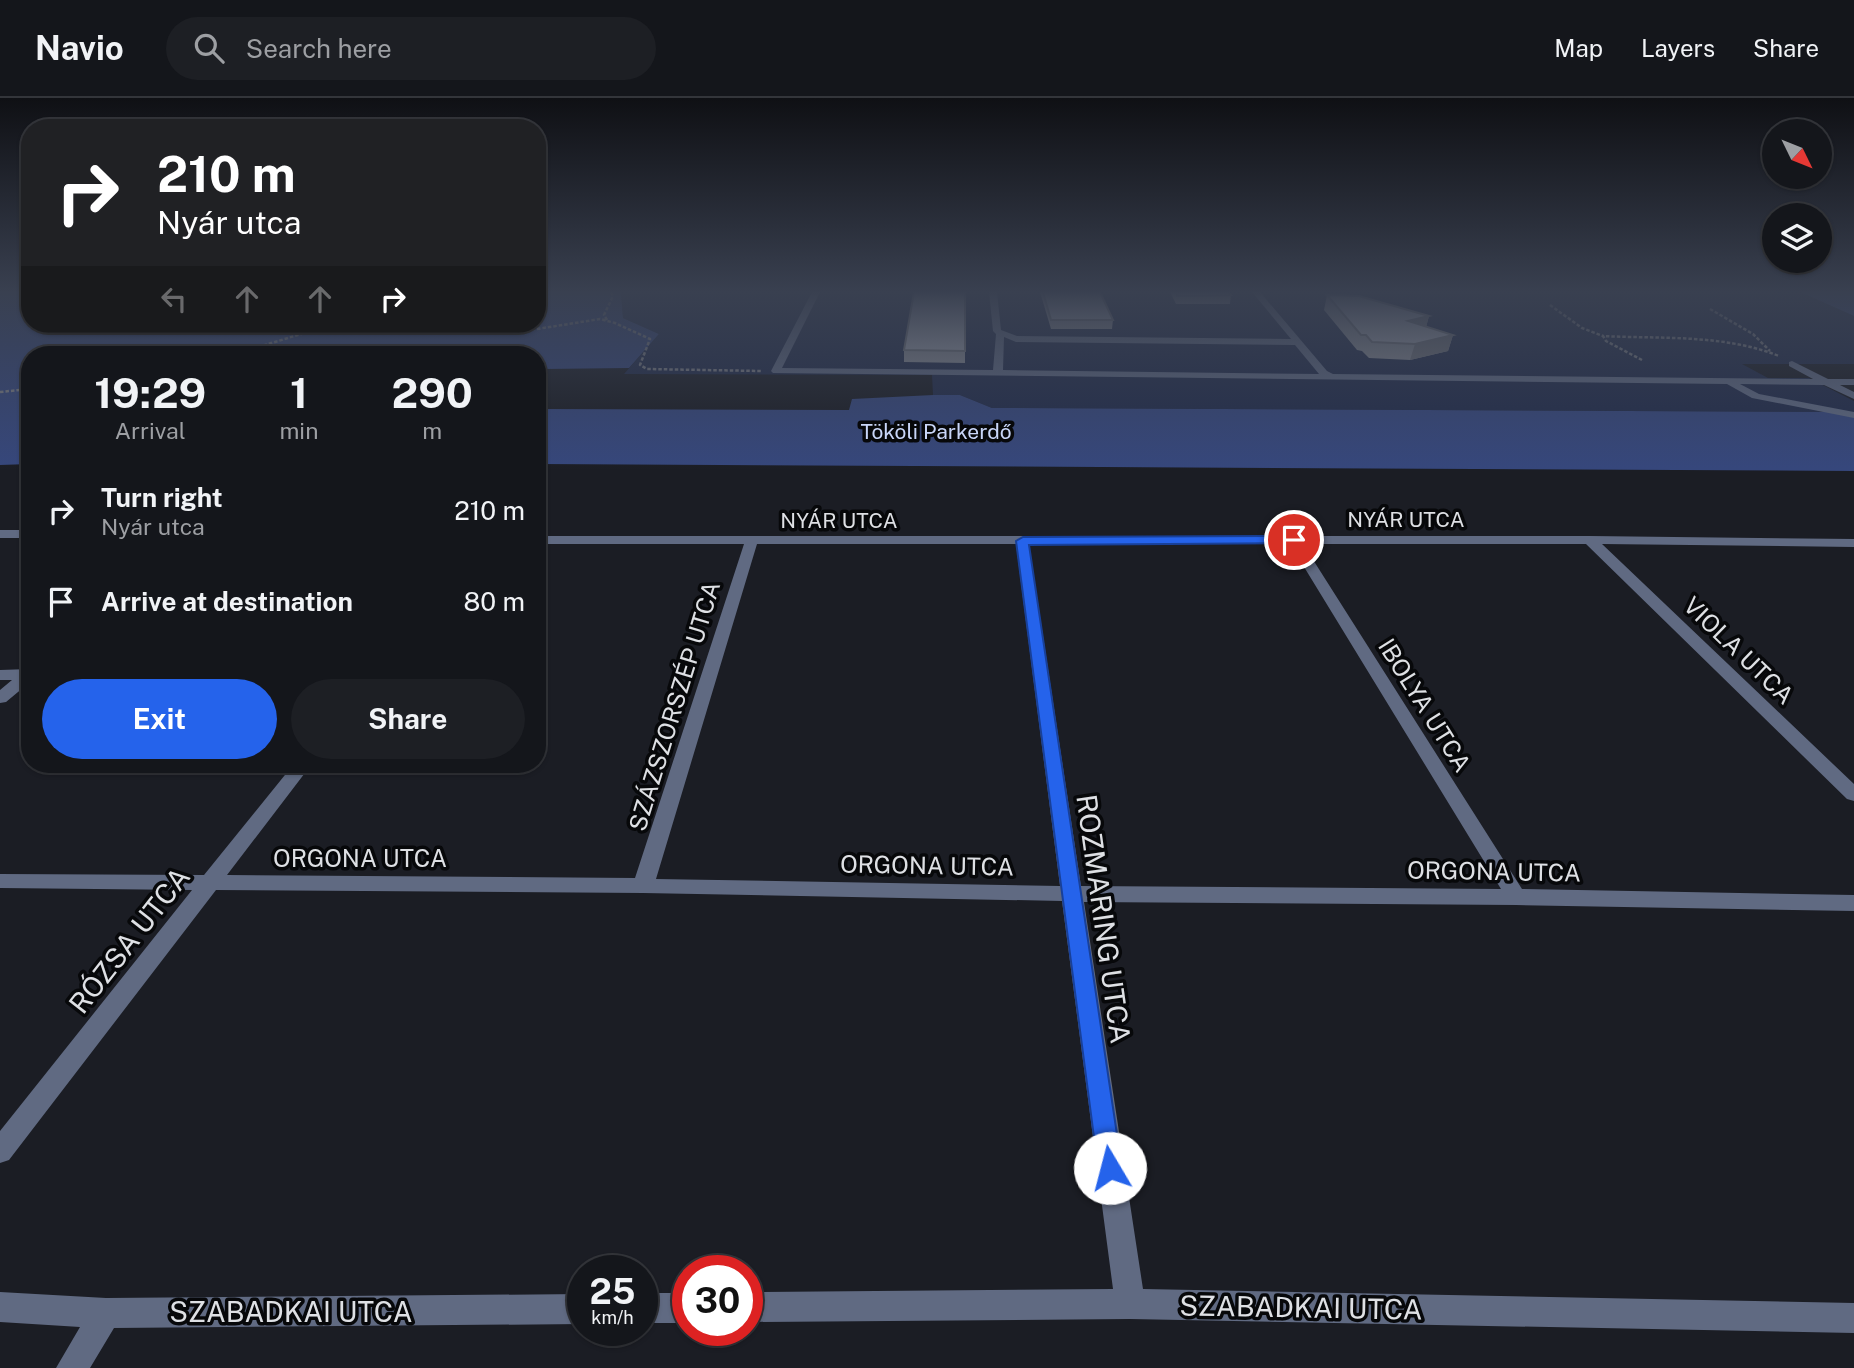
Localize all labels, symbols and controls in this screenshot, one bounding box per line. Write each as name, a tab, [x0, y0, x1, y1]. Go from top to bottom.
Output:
search box	[166, 17, 656, 80]
text: Navio	[35, 29, 124, 67]
icon: search	[190, 29, 228, 67]
text: Search here	[246, 33, 392, 64]
text: Map	[1554, 34, 1603, 62]
text: Layers	[1641, 34, 1715, 62]
text: Share	[1753, 34, 1819, 62]
north arrow	[1762, 119, 1832, 189]
map controls	[1762, 119, 1832, 273]
text: 210 m	[157, 145, 296, 203]
icon: right	[42, 147, 133, 238]
button: layers	[1762, 203, 1832, 273]
text: Nyár utca	[157, 204, 301, 241]
icon: left	[155, 280, 193, 318]
icon: ahead	[228, 280, 266, 318]
icon: ahead	[301, 280, 339, 318]
icon: right	[374, 280, 412, 318]
text: 19:29	[94, 368, 206, 417]
text: 1	[290, 368, 308, 417]
text: 290	[392, 368, 473, 417]
text: Arrival	[115, 417, 186, 444]
text: min	[279, 417, 318, 444]
text: m	[422, 417, 442, 444]
park label: Tököli Parkerdő	[860, 419, 1012, 444]
text: Turn right	[101, 482, 223, 513]
icon: right	[42, 492, 80, 530]
text: 210 m	[454, 495, 525, 526]
street label: NYÁR UTCA	[1347, 507, 1465, 532]
street label: NYÁR UTCA	[780, 508, 898, 533]
pin	[1264, 510, 1324, 570]
text: Nyár utca	[101, 513, 205, 540]
icon: arrive	[1275, 521, 1313, 559]
street label: SZÁZSZORSZÉP UTCA	[623, 578, 725, 834]
icon: arrive	[42, 583, 80, 621]
text: Arrive at destination	[101, 586, 353, 617]
text: 80 m	[464, 586, 525, 617]
street label: VIOLA UTCA	[1678, 591, 1800, 709]
street label: IBOLYA UTCA	[1373, 633, 1477, 777]
button: Exit	[42, 679, 277, 759]
button: Share	[291, 679, 525, 759]
street label: ROZMARING UTCA	[1070, 792, 1138, 1046]
street label: ORGONA UTCA	[273, 844, 447, 872]
street label: ORGONA UTCA	[840, 849, 1014, 881]
street label: ORGONA UTCA	[1407, 855, 1581, 887]
street label: RÓZSA UTCA	[62, 861, 196, 1019]
position arrow	[1073, 1131, 1147, 1205]
speed limit sign: 30	[672, 1255, 763, 1346]
text: 25	[590, 1271, 635, 1312]
street label: SZABADKAI UTCA	[1179, 1288, 1423, 1326]
street label: SZABADKAI UTCA	[169, 1295, 413, 1328]
text: km/h	[591, 1307, 634, 1328]

